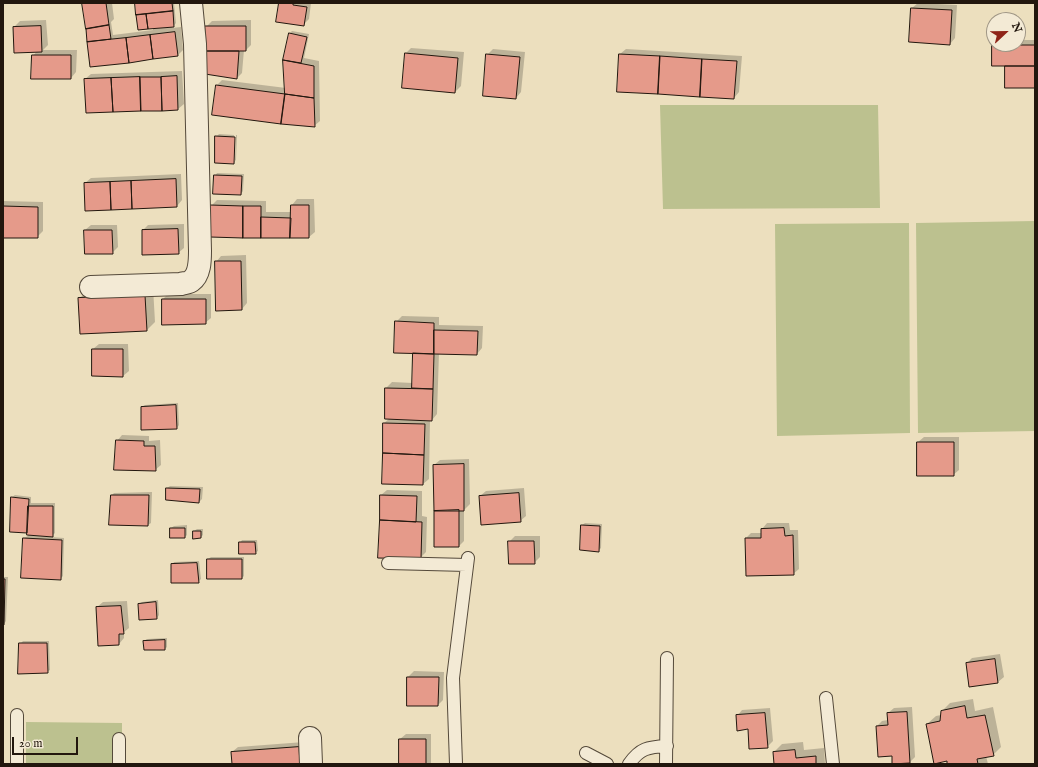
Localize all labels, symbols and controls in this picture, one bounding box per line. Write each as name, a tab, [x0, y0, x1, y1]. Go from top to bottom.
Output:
north arrow	[986, 12, 1026, 52]
text: N	[1008, 21, 1024, 35]
scale bar	[14, 729, 80, 755]
text: 20 m	[19, 736, 42, 751]

